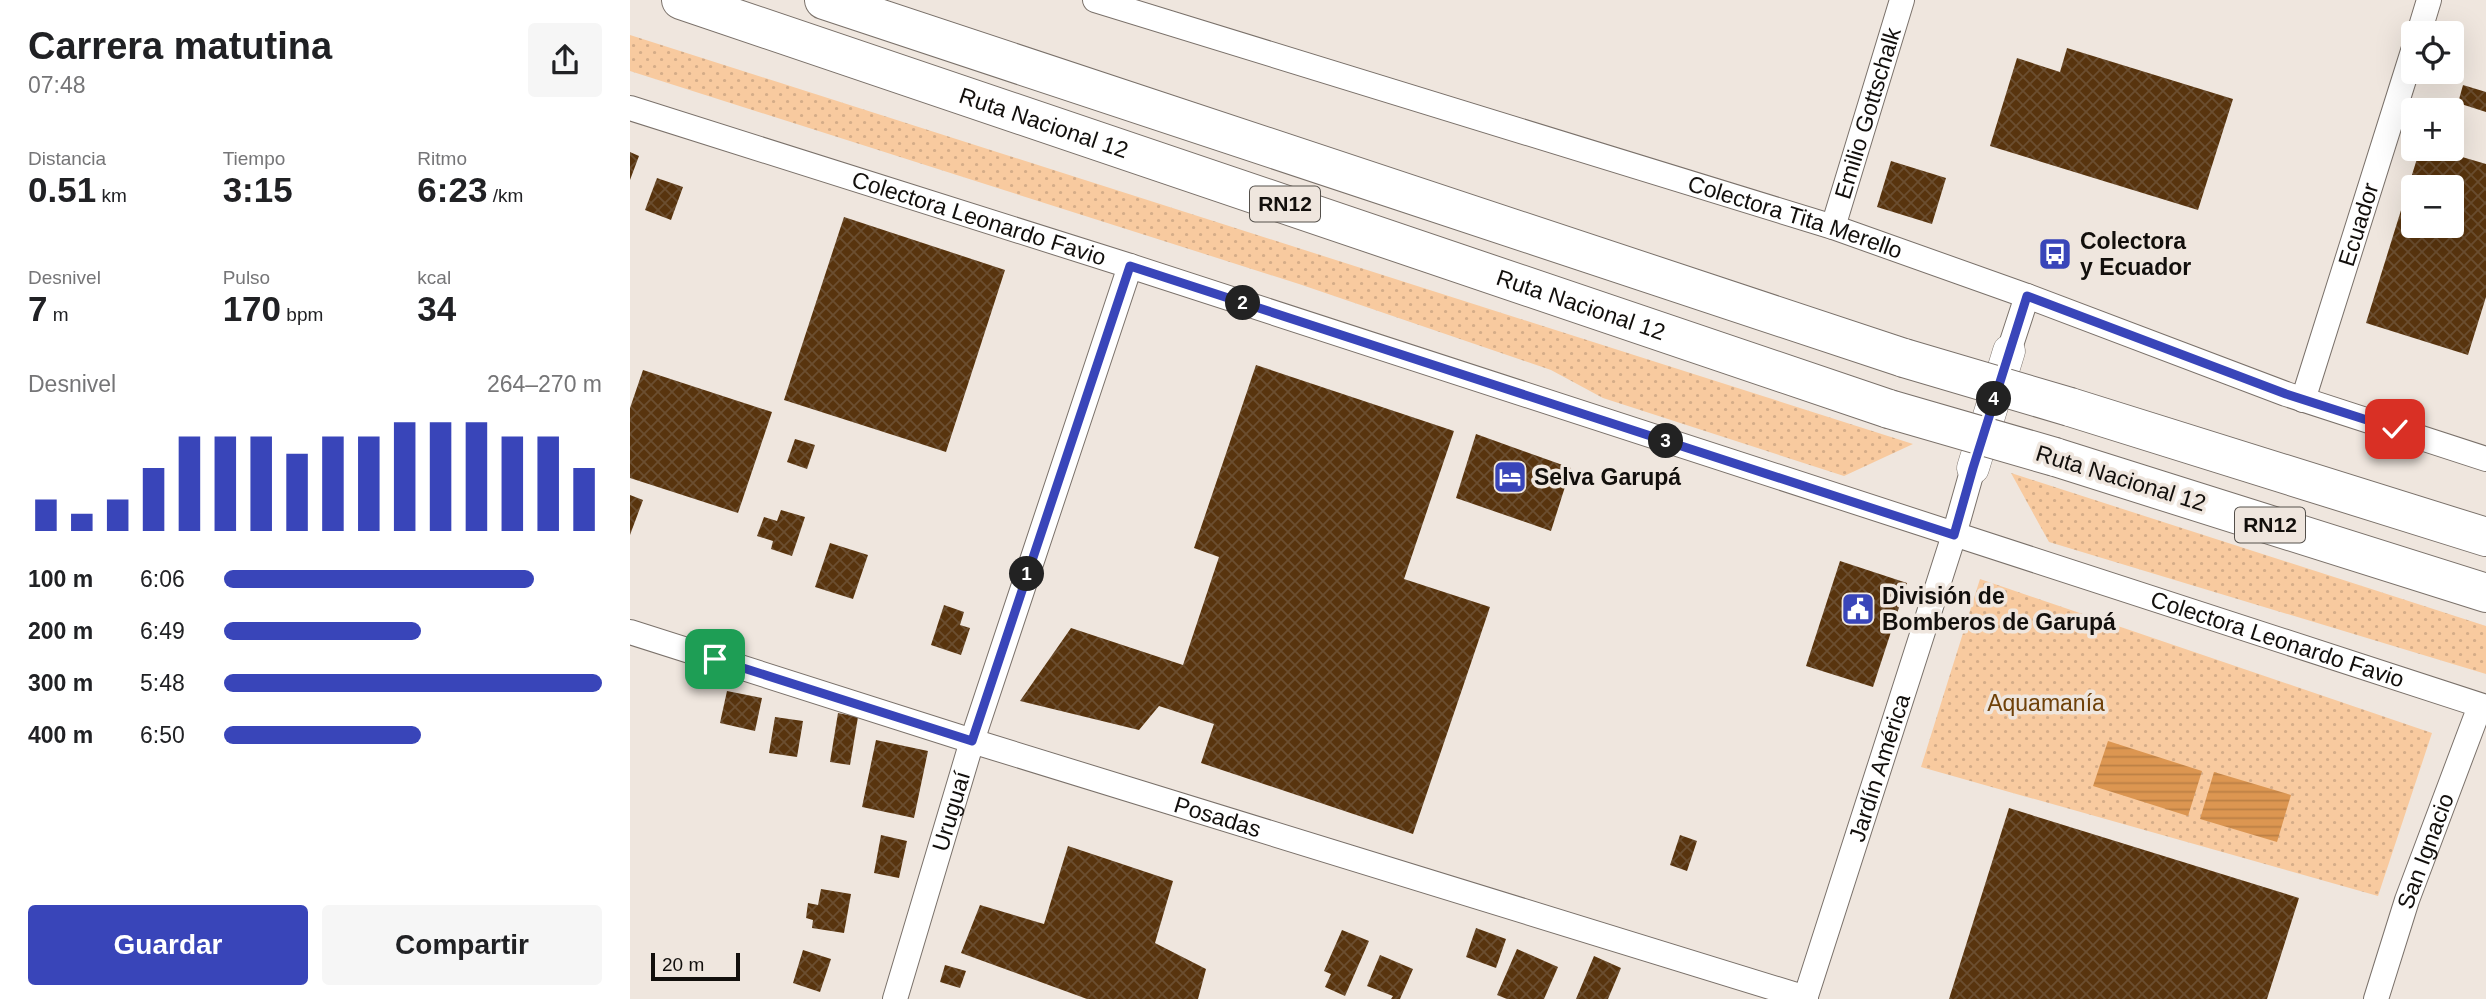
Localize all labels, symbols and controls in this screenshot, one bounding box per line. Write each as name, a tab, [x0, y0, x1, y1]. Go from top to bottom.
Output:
map controls	[2401, 21, 2464, 238]
button: locate	[2401, 21, 2464, 84]
button: share	[528, 23, 602, 97]
street label: Emilio Gottschalk	[1829, 24, 1906, 202]
text: Carrera matutina	[28, 25, 332, 67]
text: 07:48	[28, 72, 86, 98]
street label: Ruta Nacional 12	[956, 82, 1132, 163]
button: +	[2401, 98, 2464, 161]
text: Distancia	[28, 148, 106, 169]
text: Tiempo	[223, 148, 285, 169]
text: Ritmo	[417, 148, 467, 169]
street label: Colectora Leonardo Favio	[849, 166, 1109, 271]
text: 0.51	[28, 170, 96, 209]
text: 3:15	[223, 170, 293, 209]
text: 6:23	[417, 170, 487, 209]
street label: Colectora Tita Merello	[1685, 170, 1906, 264]
button: −	[2401, 175, 2464, 238]
street label: Ecuador	[2333, 179, 2384, 269]
text: km	[96, 185, 127, 206]
text: /km	[487, 185, 523, 206]
road number: RN12	[1250, 186, 1320, 222]
place label: Colectora y Ecuador	[2080, 228, 2191, 280]
bus stop icon: Colectora y Ecuador	[2036, 235, 2074, 273]
street label: Ruta Nacional 12	[1493, 264, 1669, 345]
text: Desnivel	[28, 267, 101, 288]
text: Pulso	[223, 267, 270, 288]
text: kcal	[417, 267, 451, 288]
pin: 2	[1226, 286, 1260, 320]
text: 7	[28, 289, 47, 328]
text: 170	[223, 289, 281, 328]
text: 34	[417, 289, 456, 328]
text: 2	[1237, 292, 1248, 313]
text: m	[47, 304, 69, 325]
text: bpm	[281, 304, 323, 325]
text: Desnivel	[28, 371, 116, 397]
text: 264–270 m	[487, 371, 602, 397]
pin: 4	[1976, 382, 2012, 416]
text: 4	[1988, 388, 1999, 409]
pin	[2365, 399, 2425, 459]
icon: check	[2376, 410, 2414, 448]
pin: 3	[1648, 424, 1684, 458]
text: 3	[1660, 430, 1671, 451]
street label: Ruta Nacional 12	[2033, 440, 2209, 516]
hotel icon: Selva Garupá	[1491, 458, 1529, 496]
place label: Selva Garupá	[1534, 464, 1681, 490]
road number: RN12	[2235, 508, 2305, 542]
pin: 1	[1010, 556, 1044, 592]
text: 1	[1021, 563, 1032, 584]
text: 100 m	[28, 566, 93, 592]
text: 6:06	[140, 566, 185, 592]
place label: División de Bomberos de Garupá	[1882, 583, 2116, 635]
street label: Colectora Leonardo Favio	[2148, 586, 2407, 692]
public building icon: División de Bomberos de Garupá	[1839, 590, 1877, 628]
text: 200 m	[28, 618, 93, 644]
text: 6:49	[140, 618, 185, 644]
pin	[685, 629, 745, 689]
icon: arrive	[696, 640, 734, 678]
text: 300 m	[28, 670, 93, 696]
text: 5:48	[140, 670, 185, 696]
street label: Jardín América	[1843, 690, 1915, 845]
park label: Aquamanía	[1987, 690, 2105, 716]
text: 400 m	[28, 722, 93, 748]
text: 6:50	[140, 722, 185, 748]
street label: Uruguaí	[927, 768, 975, 854]
street label: San Ignacio	[2392, 790, 2459, 912]
street label: Posadas	[1171, 791, 1264, 842]
button: Guardar	[28, 905, 308, 985]
button: Compartir	[322, 905, 602, 985]
scale bar	[651, 950, 740, 982]
text: 20 m	[662, 954, 704, 975]

